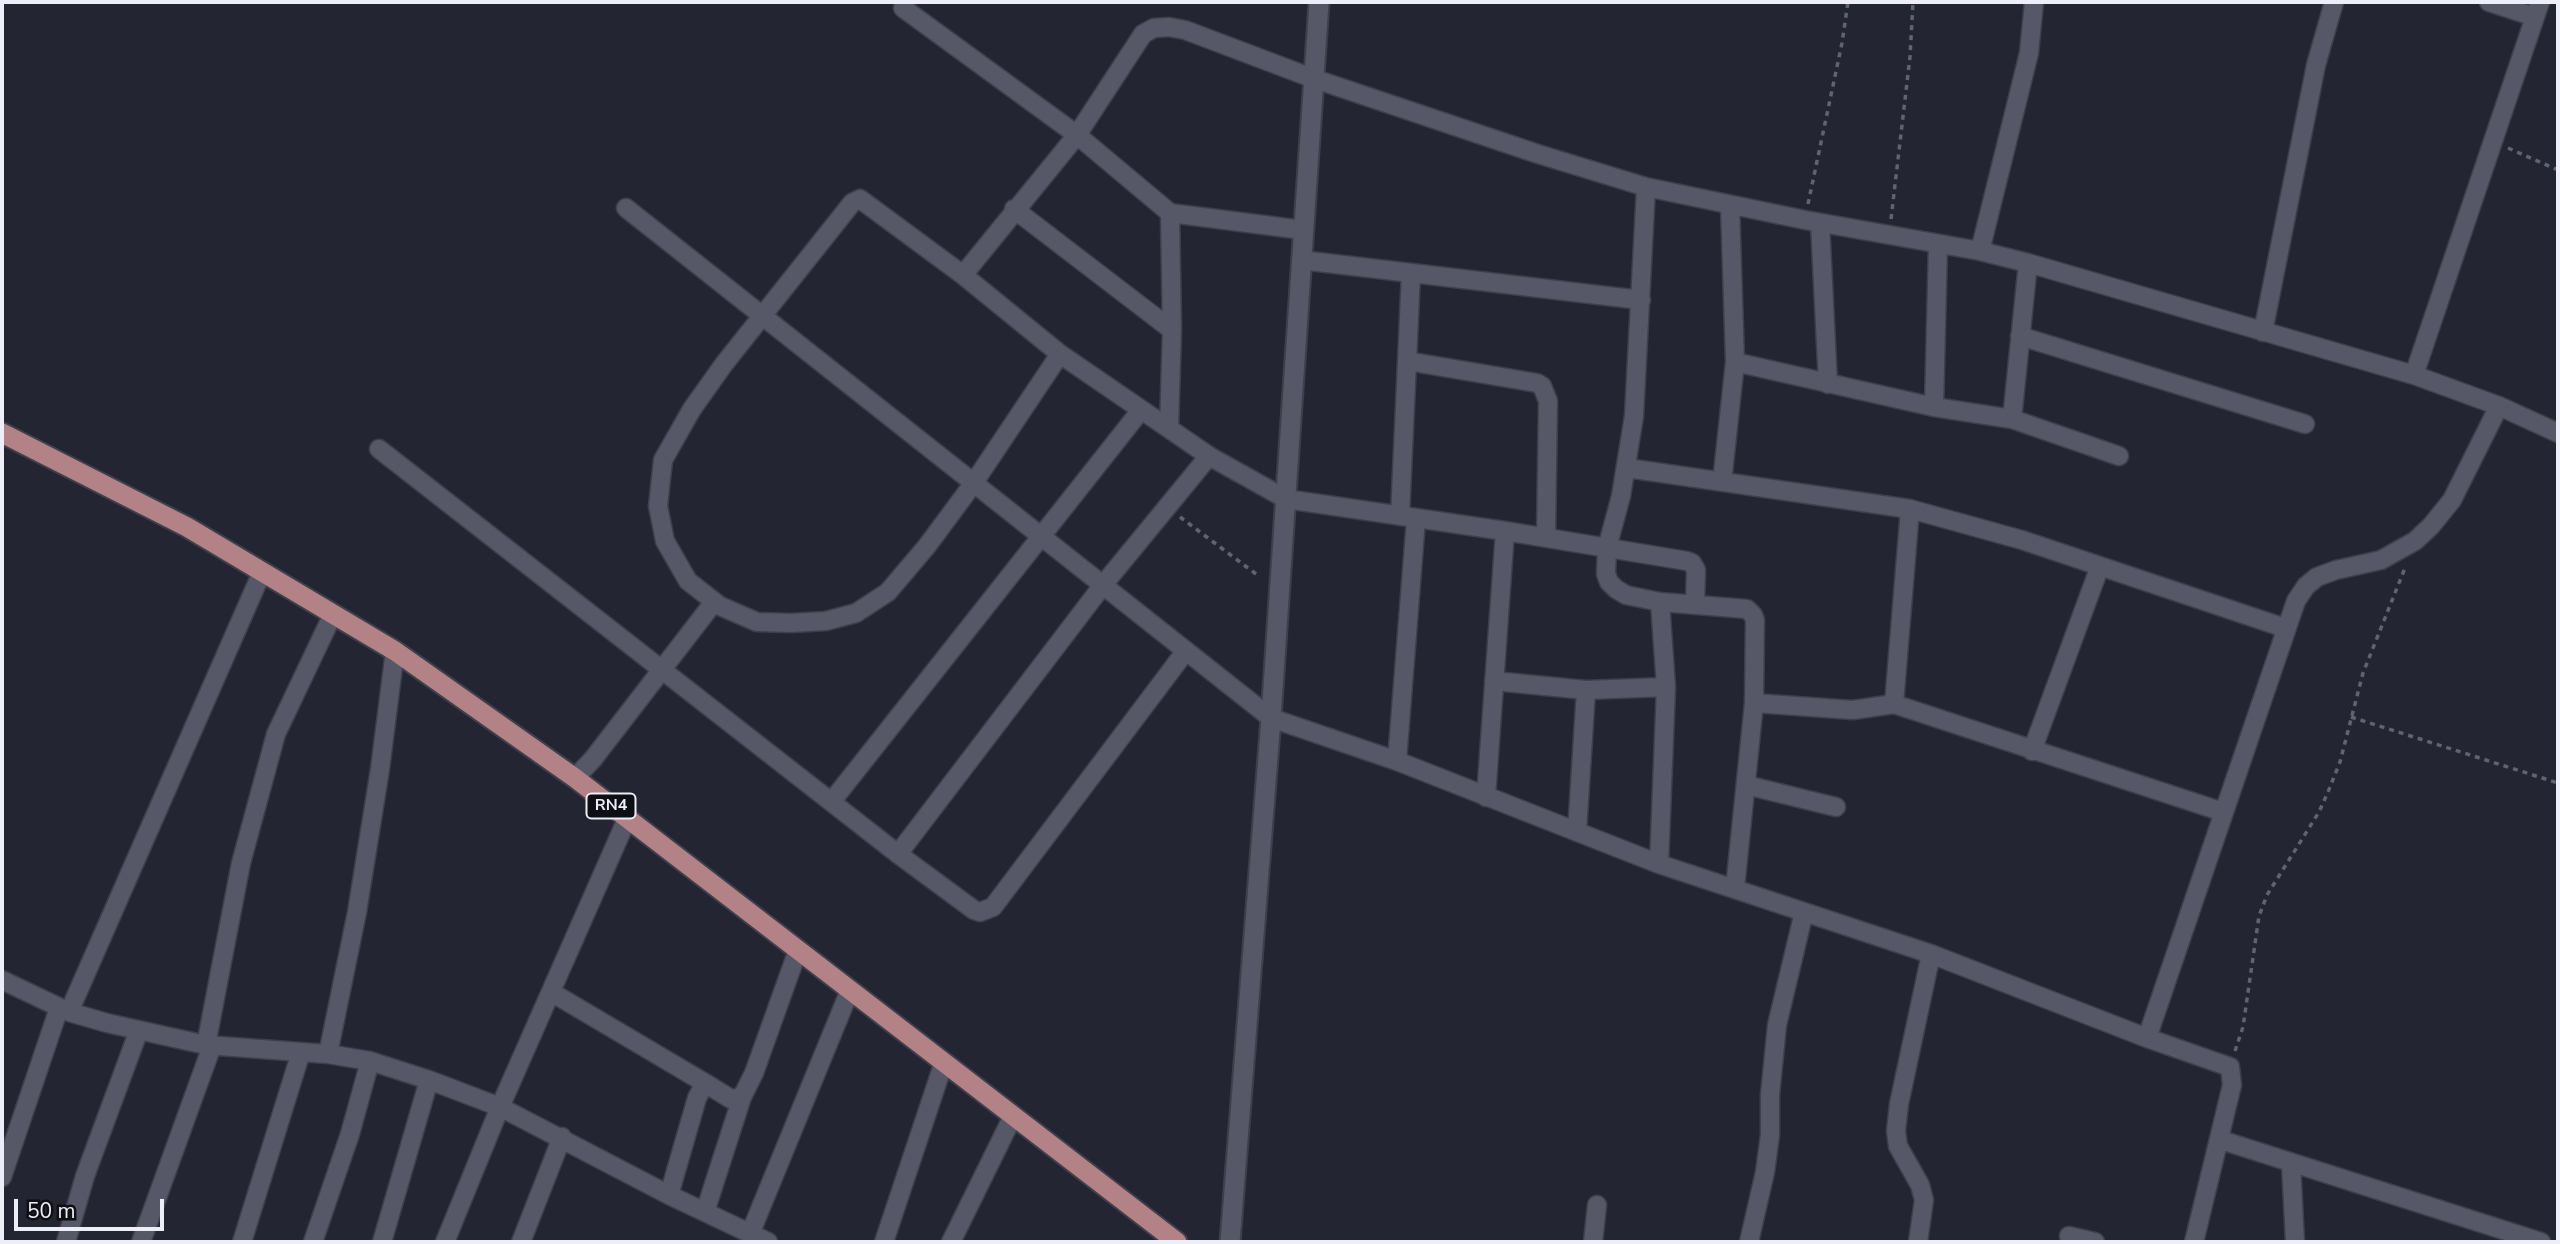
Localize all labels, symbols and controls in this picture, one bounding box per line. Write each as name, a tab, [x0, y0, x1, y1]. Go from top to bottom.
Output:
road number: RN4	[586, 793, 636, 818]
scale bar	[18, 1184, 168, 1228]
text: 50 m	[27, 1197, 76, 1225]

